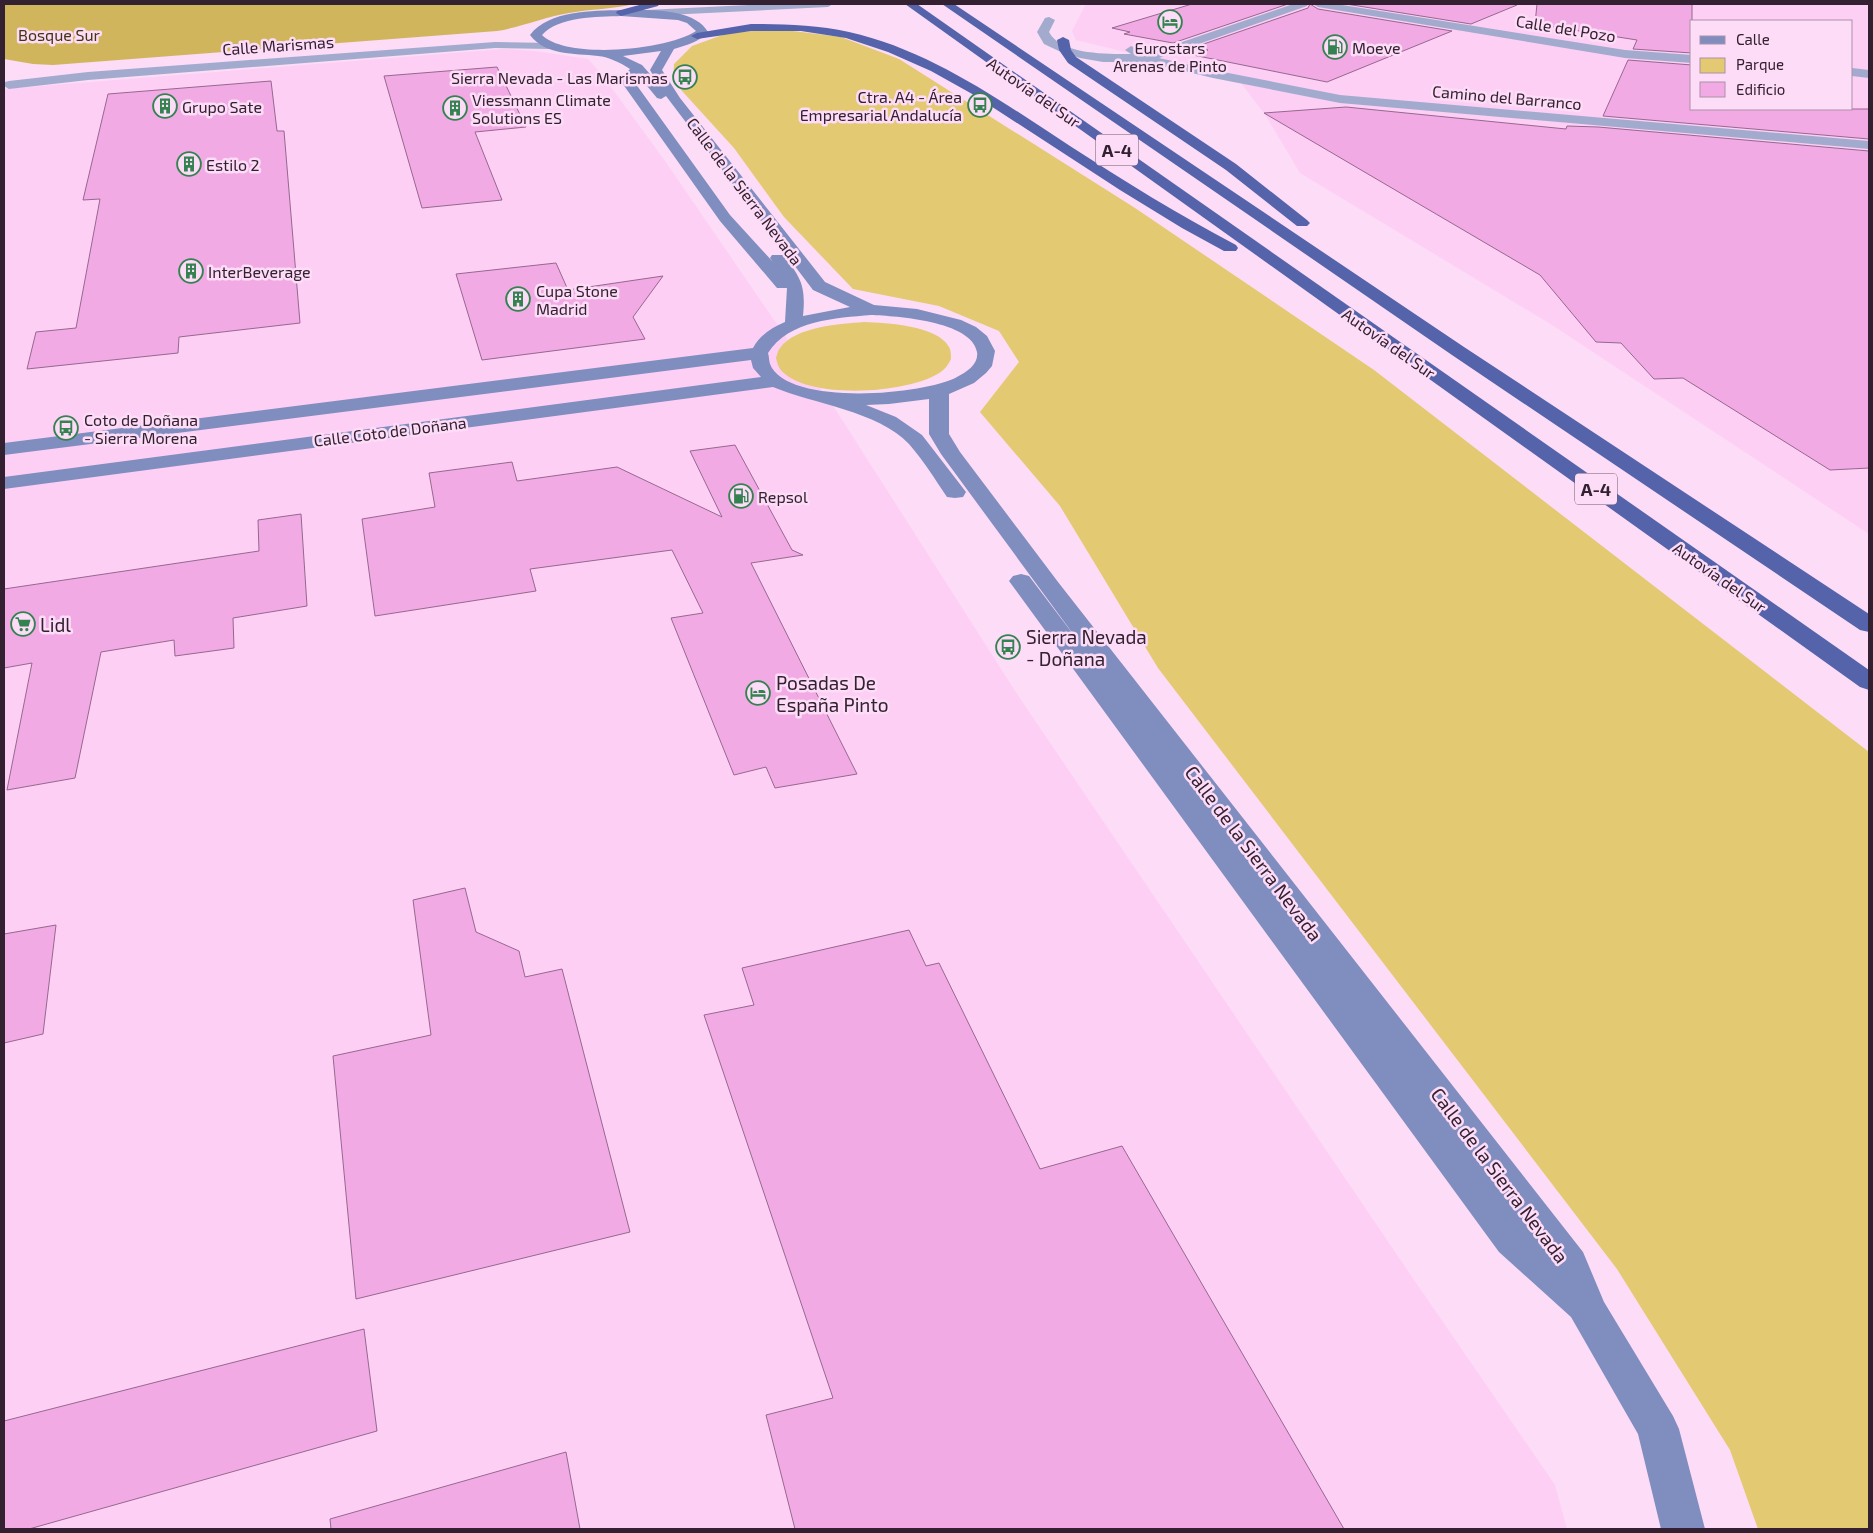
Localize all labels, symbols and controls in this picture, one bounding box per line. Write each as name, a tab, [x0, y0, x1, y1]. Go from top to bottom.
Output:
hotel icon: Eurostars Arenas de Pinto	[1157, 9, 1183, 35]
street label: Calle del Pozo	[1515, 11, 1617, 45]
legend	[1690, 20, 1853, 110]
park label: Bosque Sur	[18, 25, 101, 44]
text: Calle	[1736, 30, 1770, 48]
street label: Calle Marismas	[222, 32, 334, 58]
fuel station icon: Moeve	[1322, 34, 1348, 60]
place label: Eurostars Arenas de Pinto	[1113, 38, 1227, 75]
place label: Moeve	[1352, 38, 1401, 57]
street label: Autovía del Sur	[984, 53, 1085, 131]
text: Parque	[1736, 55, 1784, 73]
bus stop icon: Sierra Nevada - Las Marismas	[672, 64, 698, 90]
place label: Sierra Nevada - Las Marismas	[451, 68, 668, 87]
text: Edificio	[1736, 80, 1785, 98]
street label: Camino del Barranco	[1431, 81, 1583, 113]
place label: Ctra. A4 - Área Empresarial Andalucía	[800, 87, 962, 124]
place label: Viessmann Climate Solutions ES	[472, 90, 611, 127]
bus stop icon: Ctra. A4 - Área Empresarial Andalucía	[967, 92, 993, 118]
building icon: Grupo Sate	[152, 93, 178, 119]
building icon: Viessmann Climate Solutions ES	[442, 95, 468, 121]
place label: Grupo Sate	[182, 97, 262, 116]
street label: Calle de la Sierra Nevada	[683, 114, 807, 268]
road number: A-4	[1096, 134, 1138, 166]
building icon: Estilo 2	[176, 151, 202, 177]
place label: Estilo 2	[206, 155, 260, 174]
building icon: InterBeverage	[178, 258, 204, 284]
place label: InterBeverage	[208, 262, 311, 281]
place label: Cupa Stone Madrid	[536, 281, 618, 318]
building icon: Cupa Stone Madrid	[505, 286, 531, 312]
street label: Autovía del Sur	[1339, 304, 1440, 382]
place label: Coto de Doñana - Sierra Morena	[84, 410, 198, 447]
street label: Calle Coto de Doñana	[313, 412, 467, 450]
bus stop icon: Coto de Doñana - Sierra Morena	[53, 415, 79, 441]
road number: A-4	[1575, 474, 1617, 504]
fuel station icon: Repsol	[728, 483, 754, 509]
place label: Repsol	[758, 487, 808, 506]
street label: Autovía del Sur	[1670, 538, 1771, 616]
supermarket icon: Lidl	[10, 611, 36, 637]
place label: Lidl	[40, 613, 71, 636]
place label: Sierra Nevada - Doñana	[1026, 625, 1147, 670]
bus stop icon: Sierra Nevada - Doñana	[995, 634, 1021, 660]
place label: Posadas De España Pinto	[776, 671, 888, 716]
hotel icon: Posadas De España Pinto	[745, 680, 771, 706]
street label: Calle de la Sierra Nevada	[1181, 761, 1327, 945]
street label: Calle de la Sierra Nevada	[1427, 1083, 1573, 1267]

